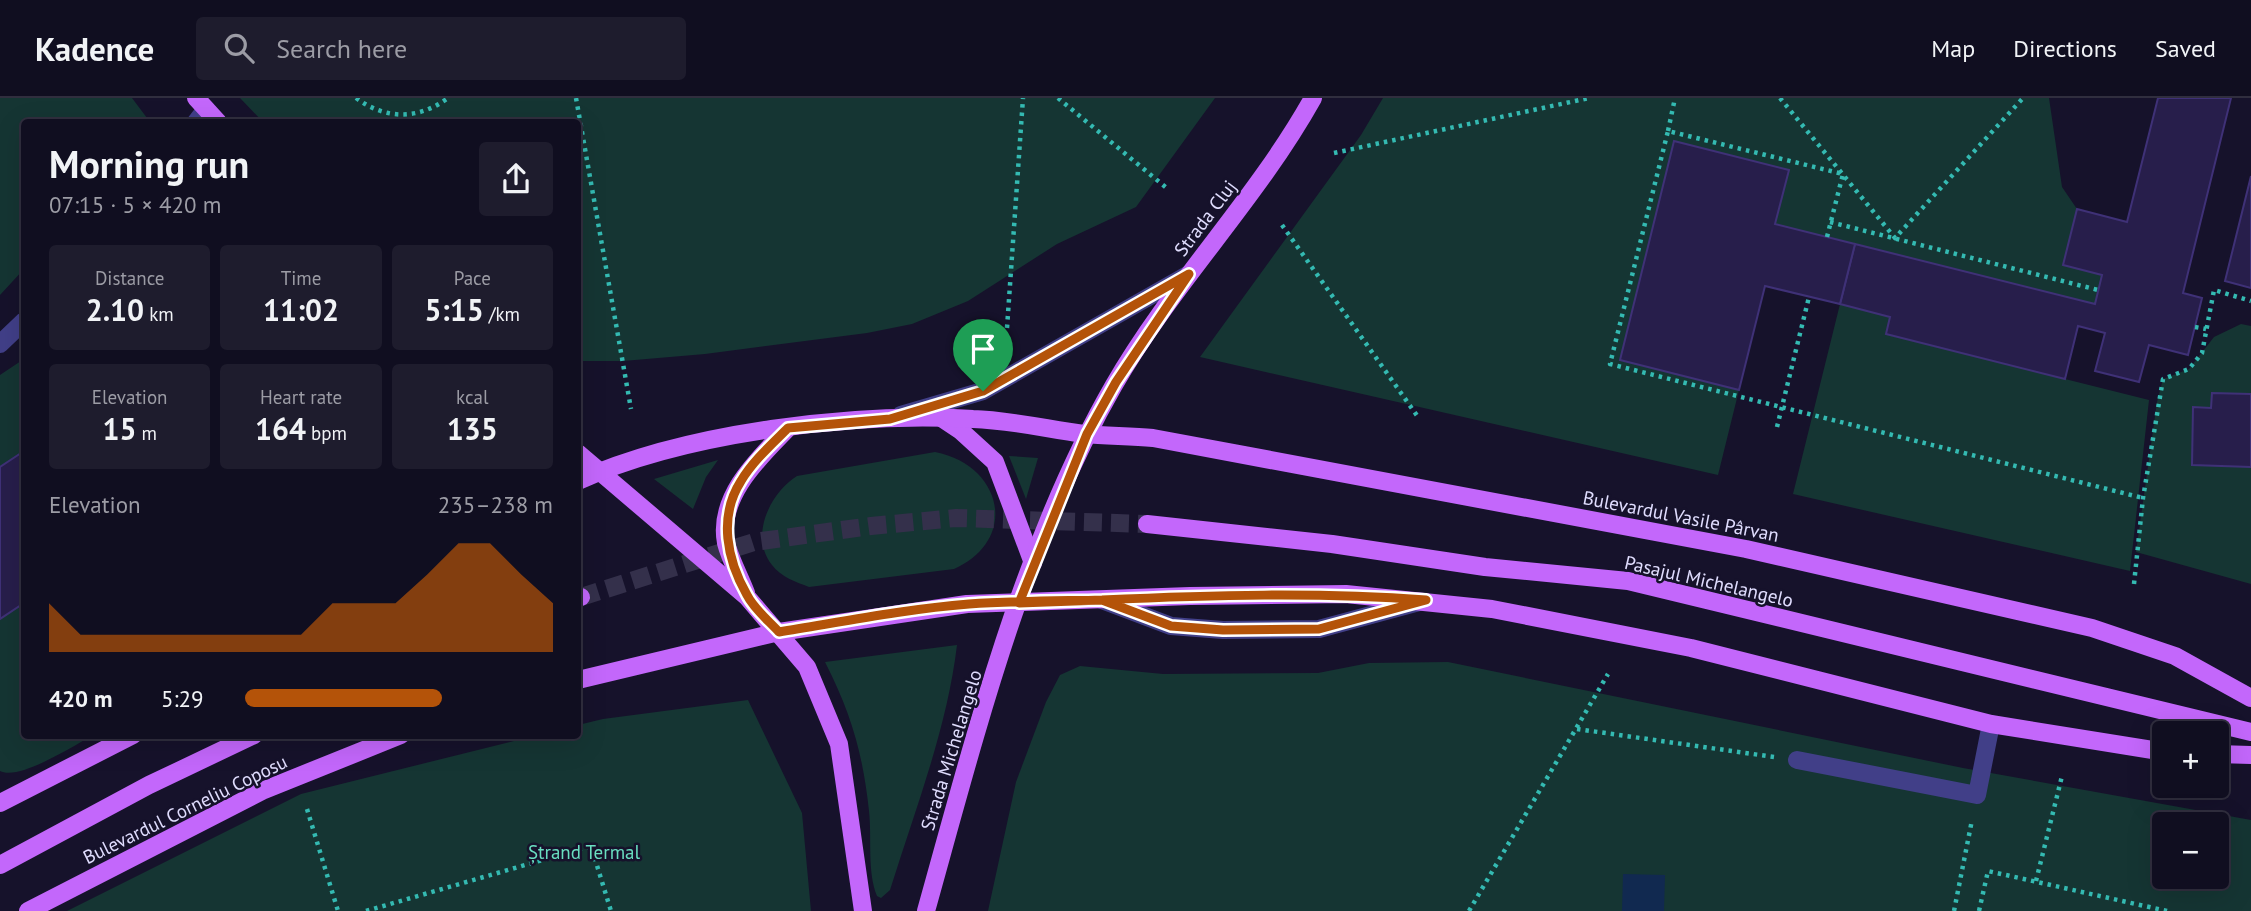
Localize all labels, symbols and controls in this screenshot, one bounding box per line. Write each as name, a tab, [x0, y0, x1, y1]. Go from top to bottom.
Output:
search box	[196, 17, 686, 80]
text: Kadence	[35, 27, 154, 70]
icon: search	[220, 29, 258, 67]
text: Search here	[276, 32, 407, 65]
text: Map	[1931, 33, 1975, 64]
text: Directions	[2013, 33, 2117, 64]
text: Saved	[2155, 33, 2216, 64]
text: Morning run	[49, 139, 249, 188]
button: share	[479, 142, 553, 216]
street label: Strada Cluj	[1169, 175, 1241, 261]
text: 07:15 · 5 × 420 m	[49, 190, 221, 219]
text: Distance	[95, 266, 164, 290]
text: Time	[281, 266, 321, 290]
text: Pace	[454, 266, 491, 290]
text: 2.10	[86, 290, 144, 329]
text: 11:02	[263, 290, 339, 329]
text: 5:15	[425, 290, 484, 329]
text: km	[144, 302, 174, 326]
text: /km	[484, 302, 520, 326]
pin	[953, 319, 1013, 391]
icon: arrive	[964, 330, 1002, 368]
text: Elevation	[92, 385, 168, 409]
text: Heart rate	[260, 385, 342, 409]
text: kcal	[456, 385, 489, 409]
text: 15	[102, 409, 136, 448]
text: 164	[255, 409, 306, 448]
text: 135	[447, 409, 498, 448]
text: m	[136, 421, 157, 445]
text: bpm	[306, 421, 347, 445]
street label: Bulevardul Vasile Pârvan	[1581, 485, 1781, 547]
text: Elevation	[49, 490, 141, 519]
text: 235–238 m	[438, 490, 553, 519]
street label: Pasajul Michelangelo	[1622, 550, 1796, 612]
street label: Strada Michelangelo	[915, 667, 987, 833]
text: 420 m	[49, 684, 112, 713]
text: 5:29	[161, 684, 204, 713]
map controls	[2152, 721, 2229, 889]
button: +	[2152, 721, 2229, 798]
street label: Bulevardul Corneliu Coposu	[79, 749, 291, 869]
button: −	[2152, 812, 2229, 889]
park label: Ștrand Termal	[528, 840, 641, 864]

